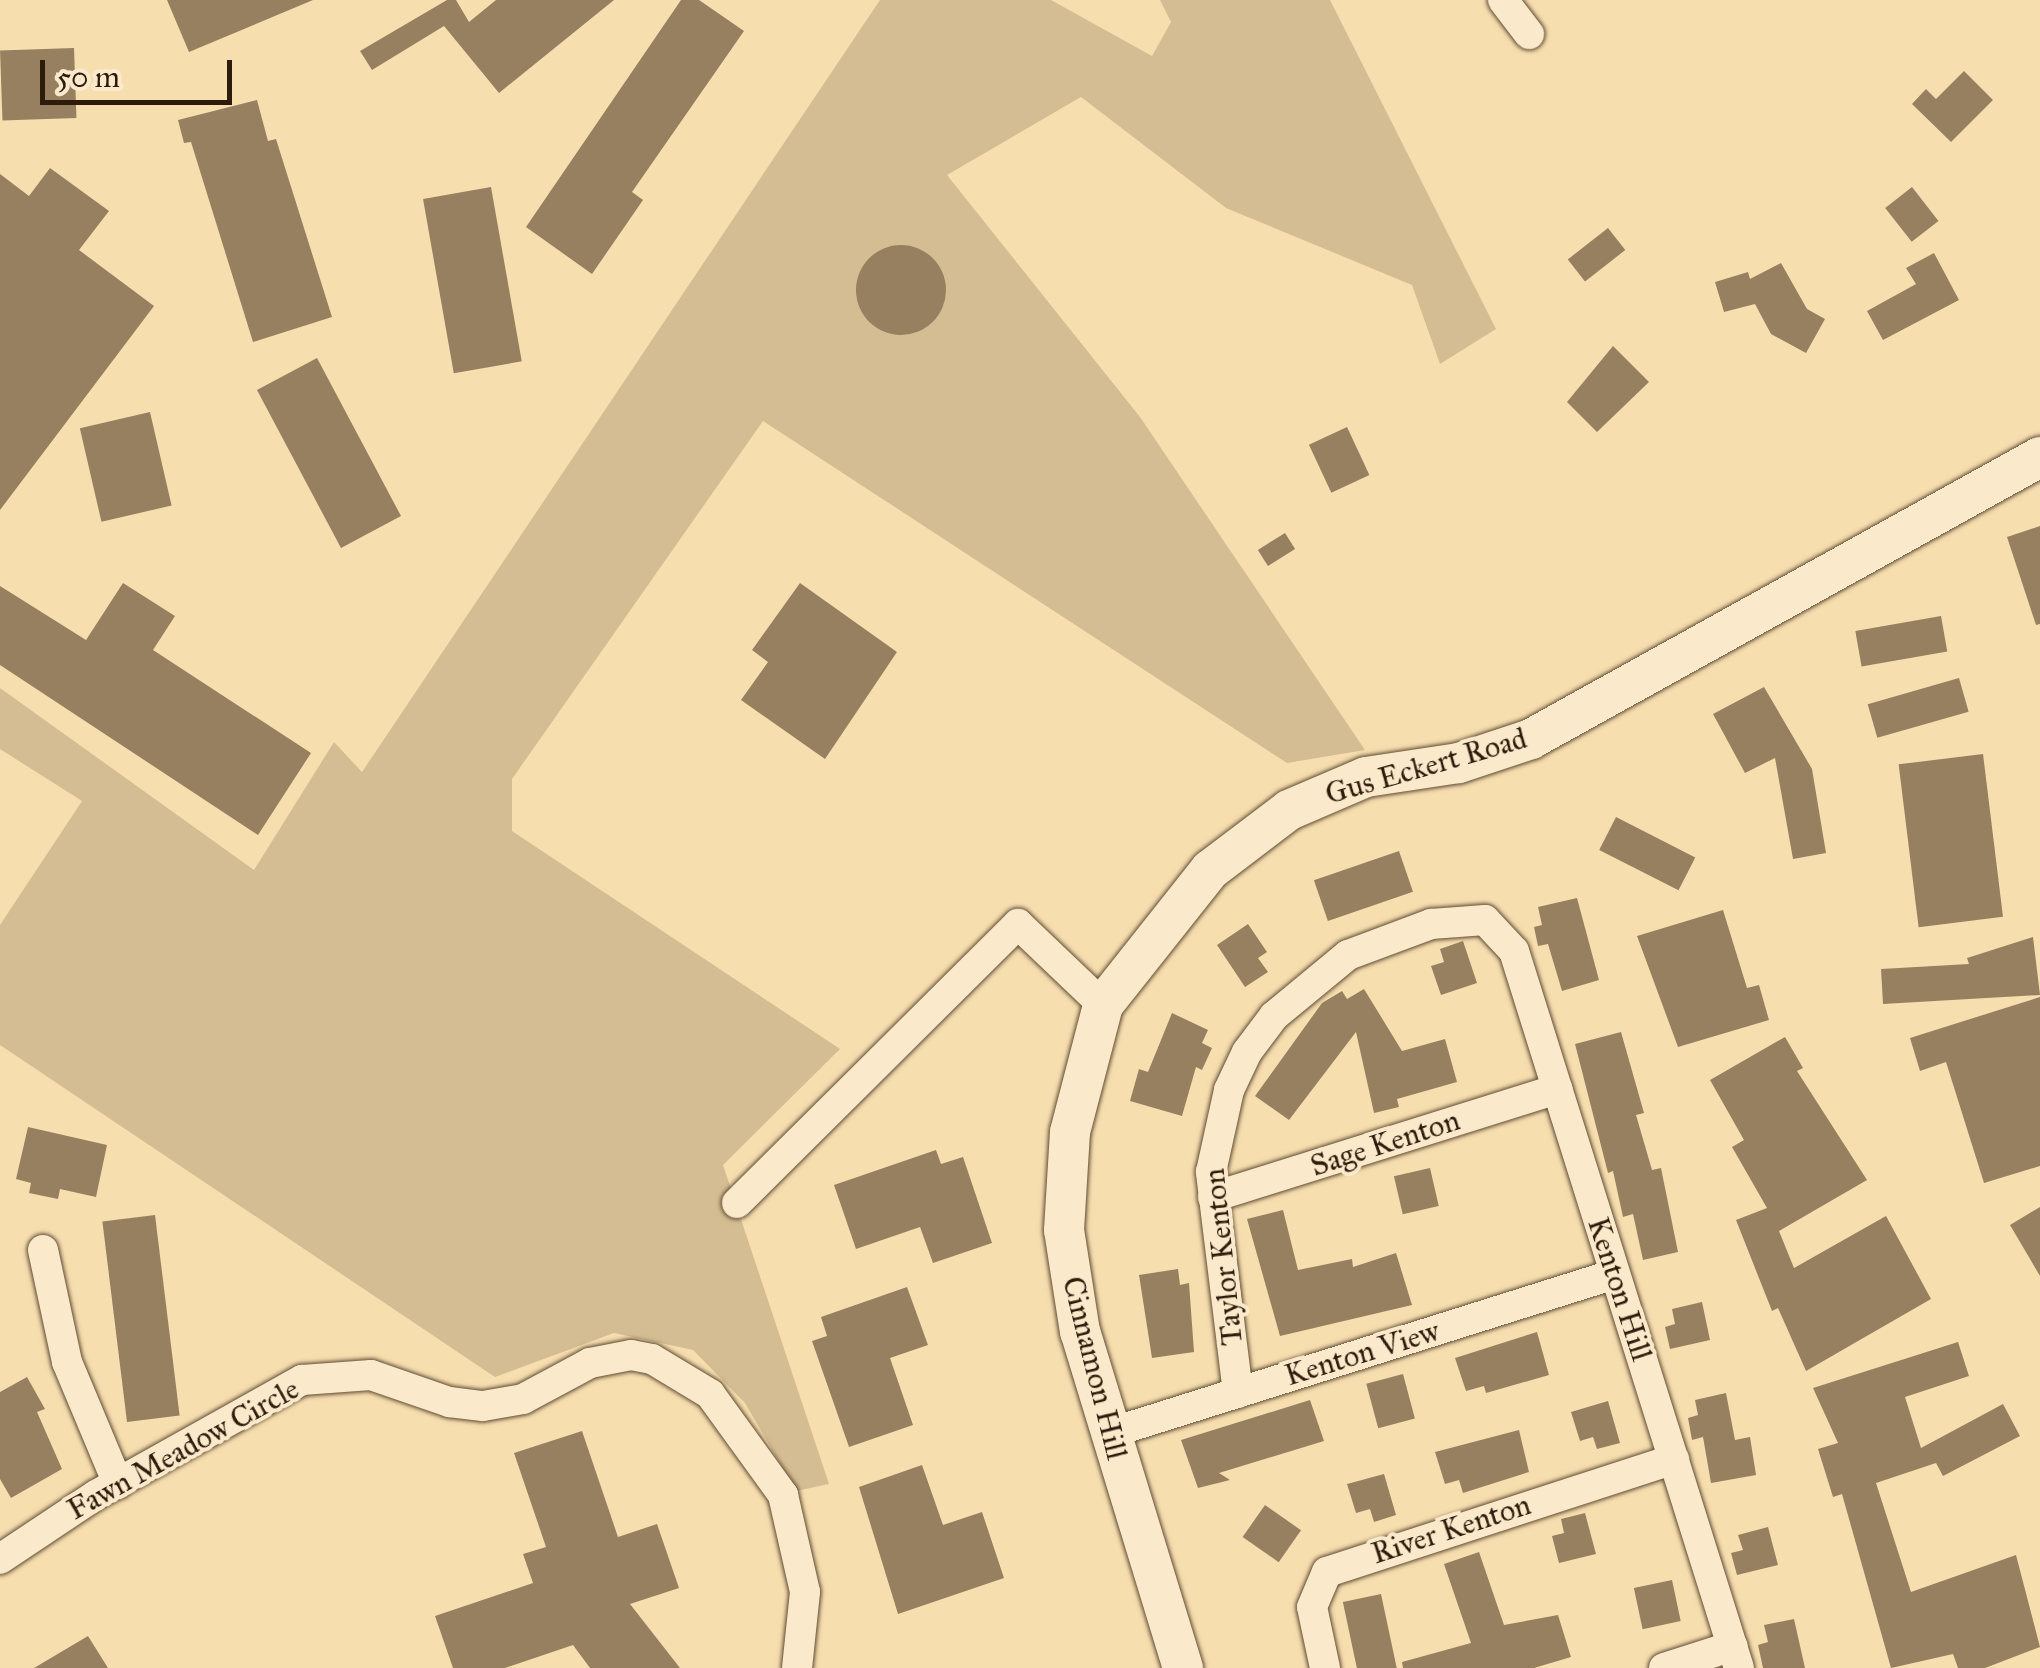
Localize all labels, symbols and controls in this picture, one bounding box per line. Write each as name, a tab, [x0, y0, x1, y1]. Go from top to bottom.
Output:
scale bar	[45, 40, 238, 102]
text: 50 m	[57, 59, 120, 95]
street label: Gus Eckert Road	[1321, 720, 1531, 812]
street label: Sage Kenton	[1306, 1102, 1464, 1184]
street label: Taylor Kenton	[1196, 1167, 1250, 1347]
street label: Kenton Hill	[1580, 1213, 1660, 1365]
street label: Cinnamon Hill	[1055, 1273, 1135, 1463]
street label: Kenton View	[1281, 1312, 1443, 1394]
street label: Fawn Meadow Circle	[61, 1370, 305, 1528]
street label: River Kenton	[1367, 1486, 1535, 1572]

